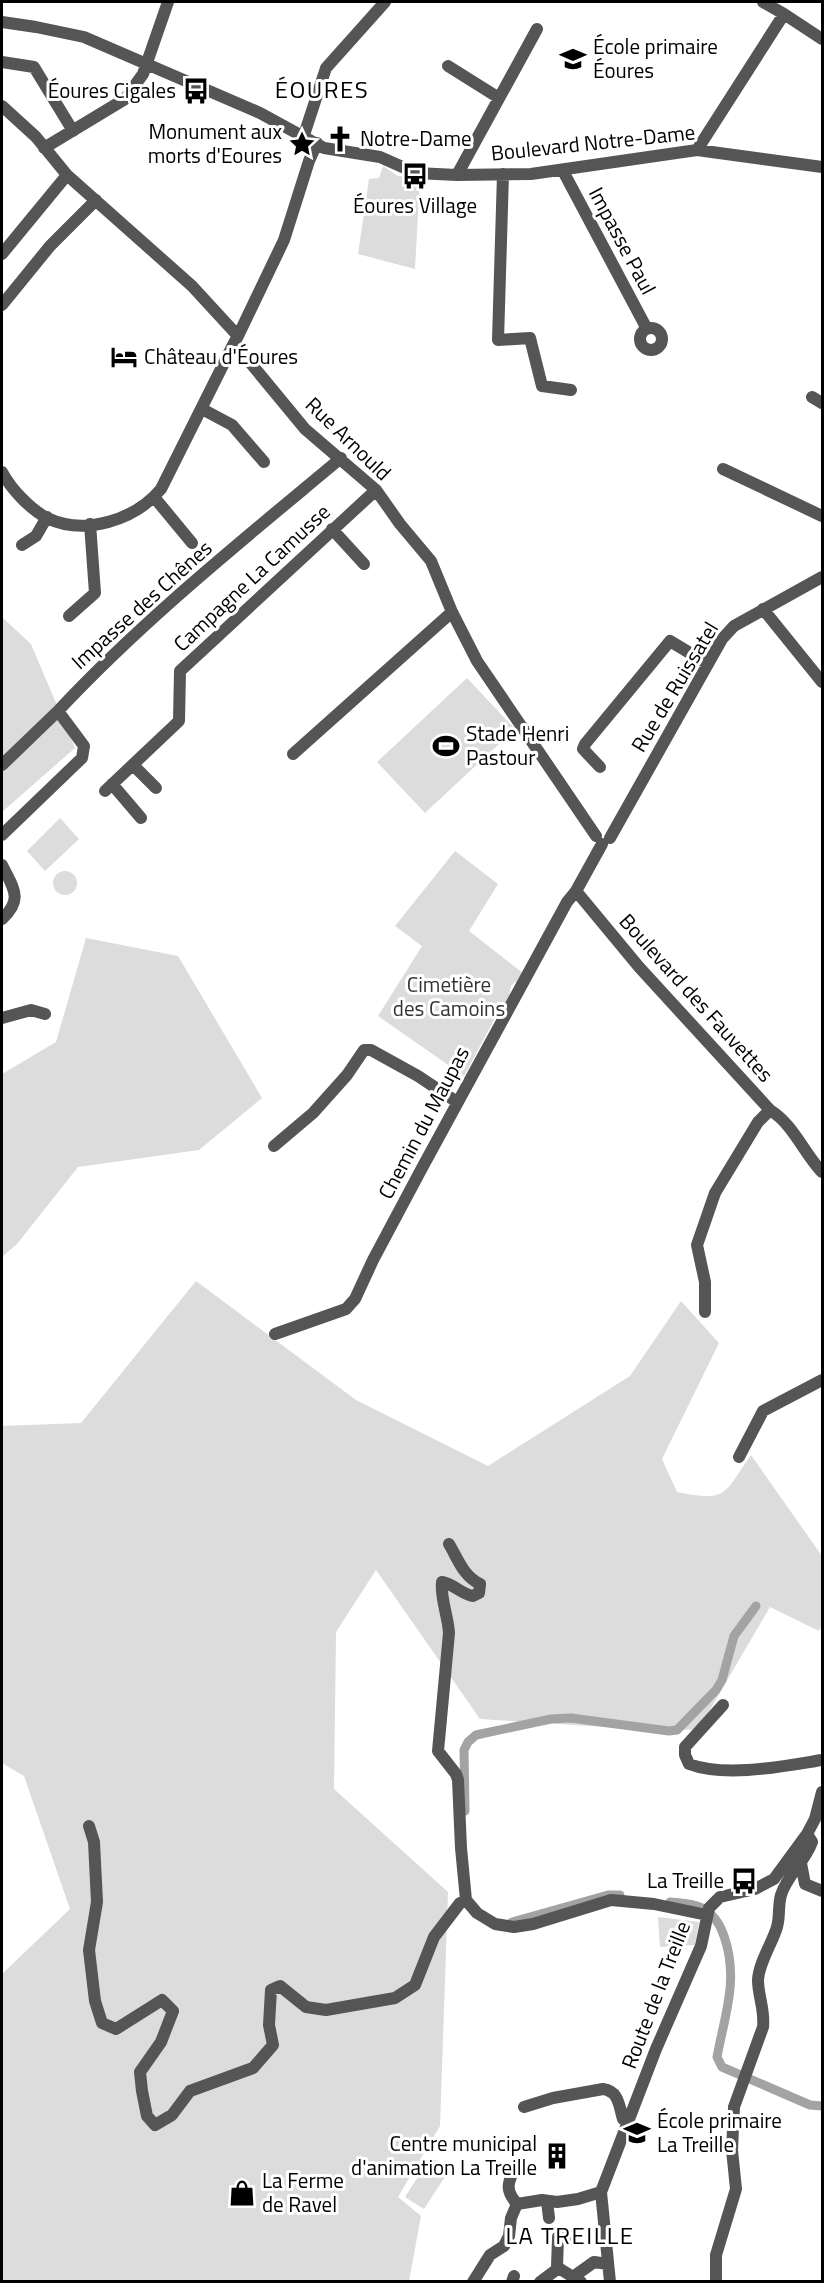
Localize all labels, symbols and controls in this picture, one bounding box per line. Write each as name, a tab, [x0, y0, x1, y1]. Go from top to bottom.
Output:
place label: École primaire Éoures	[593, 30, 718, 86]
school or university icon: École primaire Éoures	[558, 44, 588, 74]
district label: ÉOURES	[275, 71, 369, 107]
place label: Éoures Cigales	[48, 74, 176, 106]
bus stop icon: Éoures Cigales	[181, 76, 211, 106]
place label: Monument aux morts d'Eoures	[148, 115, 282, 171]
street label: Boulevard Notre-Dame	[489, 115, 697, 169]
place label: Notre-Dame	[360, 122, 472, 154]
church icon: Notre-Dame	[325, 124, 355, 154]
place icon: Monument aux morts d'Eoures	[287, 129, 317, 159]
bus stop icon: Éoures Village	[400, 161, 430, 191]
street label: Impasse Paul	[581, 181, 665, 300]
place label: Éoures Village	[353, 189, 477, 221]
place label: Château d'Éoures	[144, 340, 298, 372]
hotel icon: Château d'Éoures	[109, 342, 139, 372]
street label: Rue Arnould	[299, 389, 399, 487]
street label: Campagne La Camusse	[166, 496, 337, 659]
street label: Impasse des Chênes	[64, 532, 219, 676]
street label: Rue de Ruissatel	[623, 615, 726, 758]
place label: Stade Henri Pastour	[466, 717, 569, 773]
sports icon: Stade Henri Pastour	[431, 731, 461, 761]
street label: Boulevard des Fauvettes	[612, 906, 781, 1089]
park label: Cimetière des Camoins	[393, 968, 505, 1024]
street label: Chemin du Maupas	[369, 1040, 477, 1205]
place label: La Treille	[647, 1864, 724, 1896]
bus stop icon: La Treille	[729, 1866, 759, 1896]
street label: Route de la Treille	[612, 1916, 698, 2073]
place label: École primaire La Treille	[657, 2104, 782, 2160]
school or university icon: École primaire La Treille	[622, 2118, 652, 2148]
place label: Centre municipal d'animation La Treille	[351, 2127, 537, 2183]
building icon: Centre municipal d'animation La Treille	[542, 2141, 572, 2171]
place label: La Ferme de Ravel	[262, 2164, 344, 2220]
shop icon: La Ferme de Ravel	[227, 2178, 257, 2208]
district label: LA TREILLE	[506, 2217, 634, 2253]

